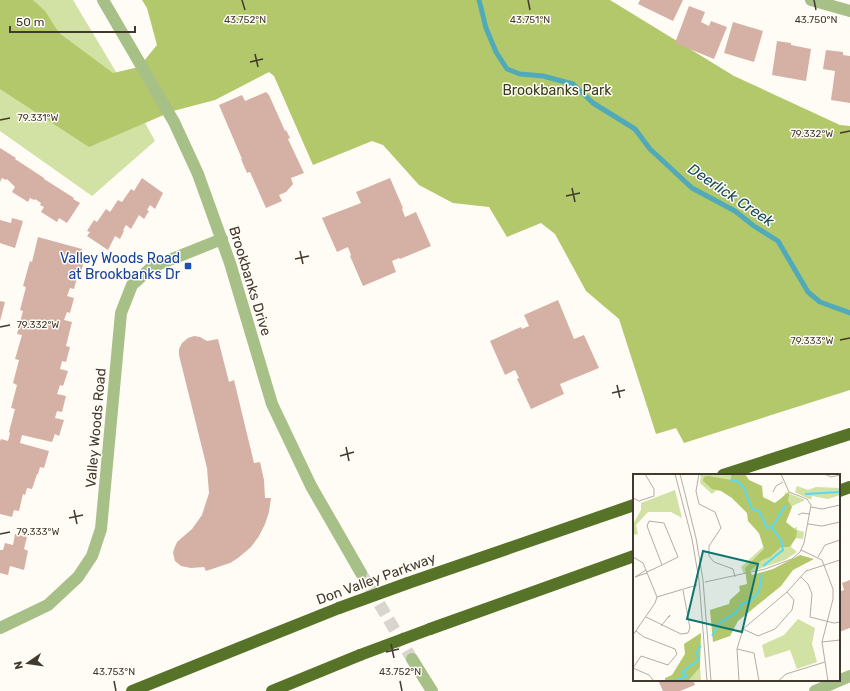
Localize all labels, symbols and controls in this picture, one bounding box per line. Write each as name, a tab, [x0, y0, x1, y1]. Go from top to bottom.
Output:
scale bar	[10, 8, 135, 34]
text: 43.752°N	[224, 14, 266, 26]
text: 43.751°N	[510, 14, 550, 26]
text: 43.750°N	[795, 14, 837, 26]
text: 50 m	[16, 15, 44, 29]
park label: Brookbanks Park	[502, 82, 612, 99]
text: 79.331°W	[18, 112, 58, 124]
text: 79.332°W	[791, 128, 833, 140]
water label: Deerlick Creek	[685, 160, 778, 230]
street label: Brookbanks Drive	[225, 224, 275, 338]
place label: Valley Woods Road at Brookbanks Dr	[60, 250, 181, 283]
marker: Valley Woods Road at Brookbanks Dr	[183, 261, 193, 271]
text: 79.332°W	[17, 319, 59, 331]
text: 79.333°W	[791, 335, 833, 347]
street label: Valley Woods Road	[82, 367, 110, 489]
inset map	[633, 474, 840, 681]
text: 79.333°W	[17, 526, 59, 538]
street label: Don Valley Parkway	[314, 549, 438, 609]
north arrow	[8, 643, 48, 683]
text: N	[12, 660, 26, 670]
text: 43.753°N	[93, 666, 135, 678]
text: 43.752°N	[379, 666, 421, 678]

